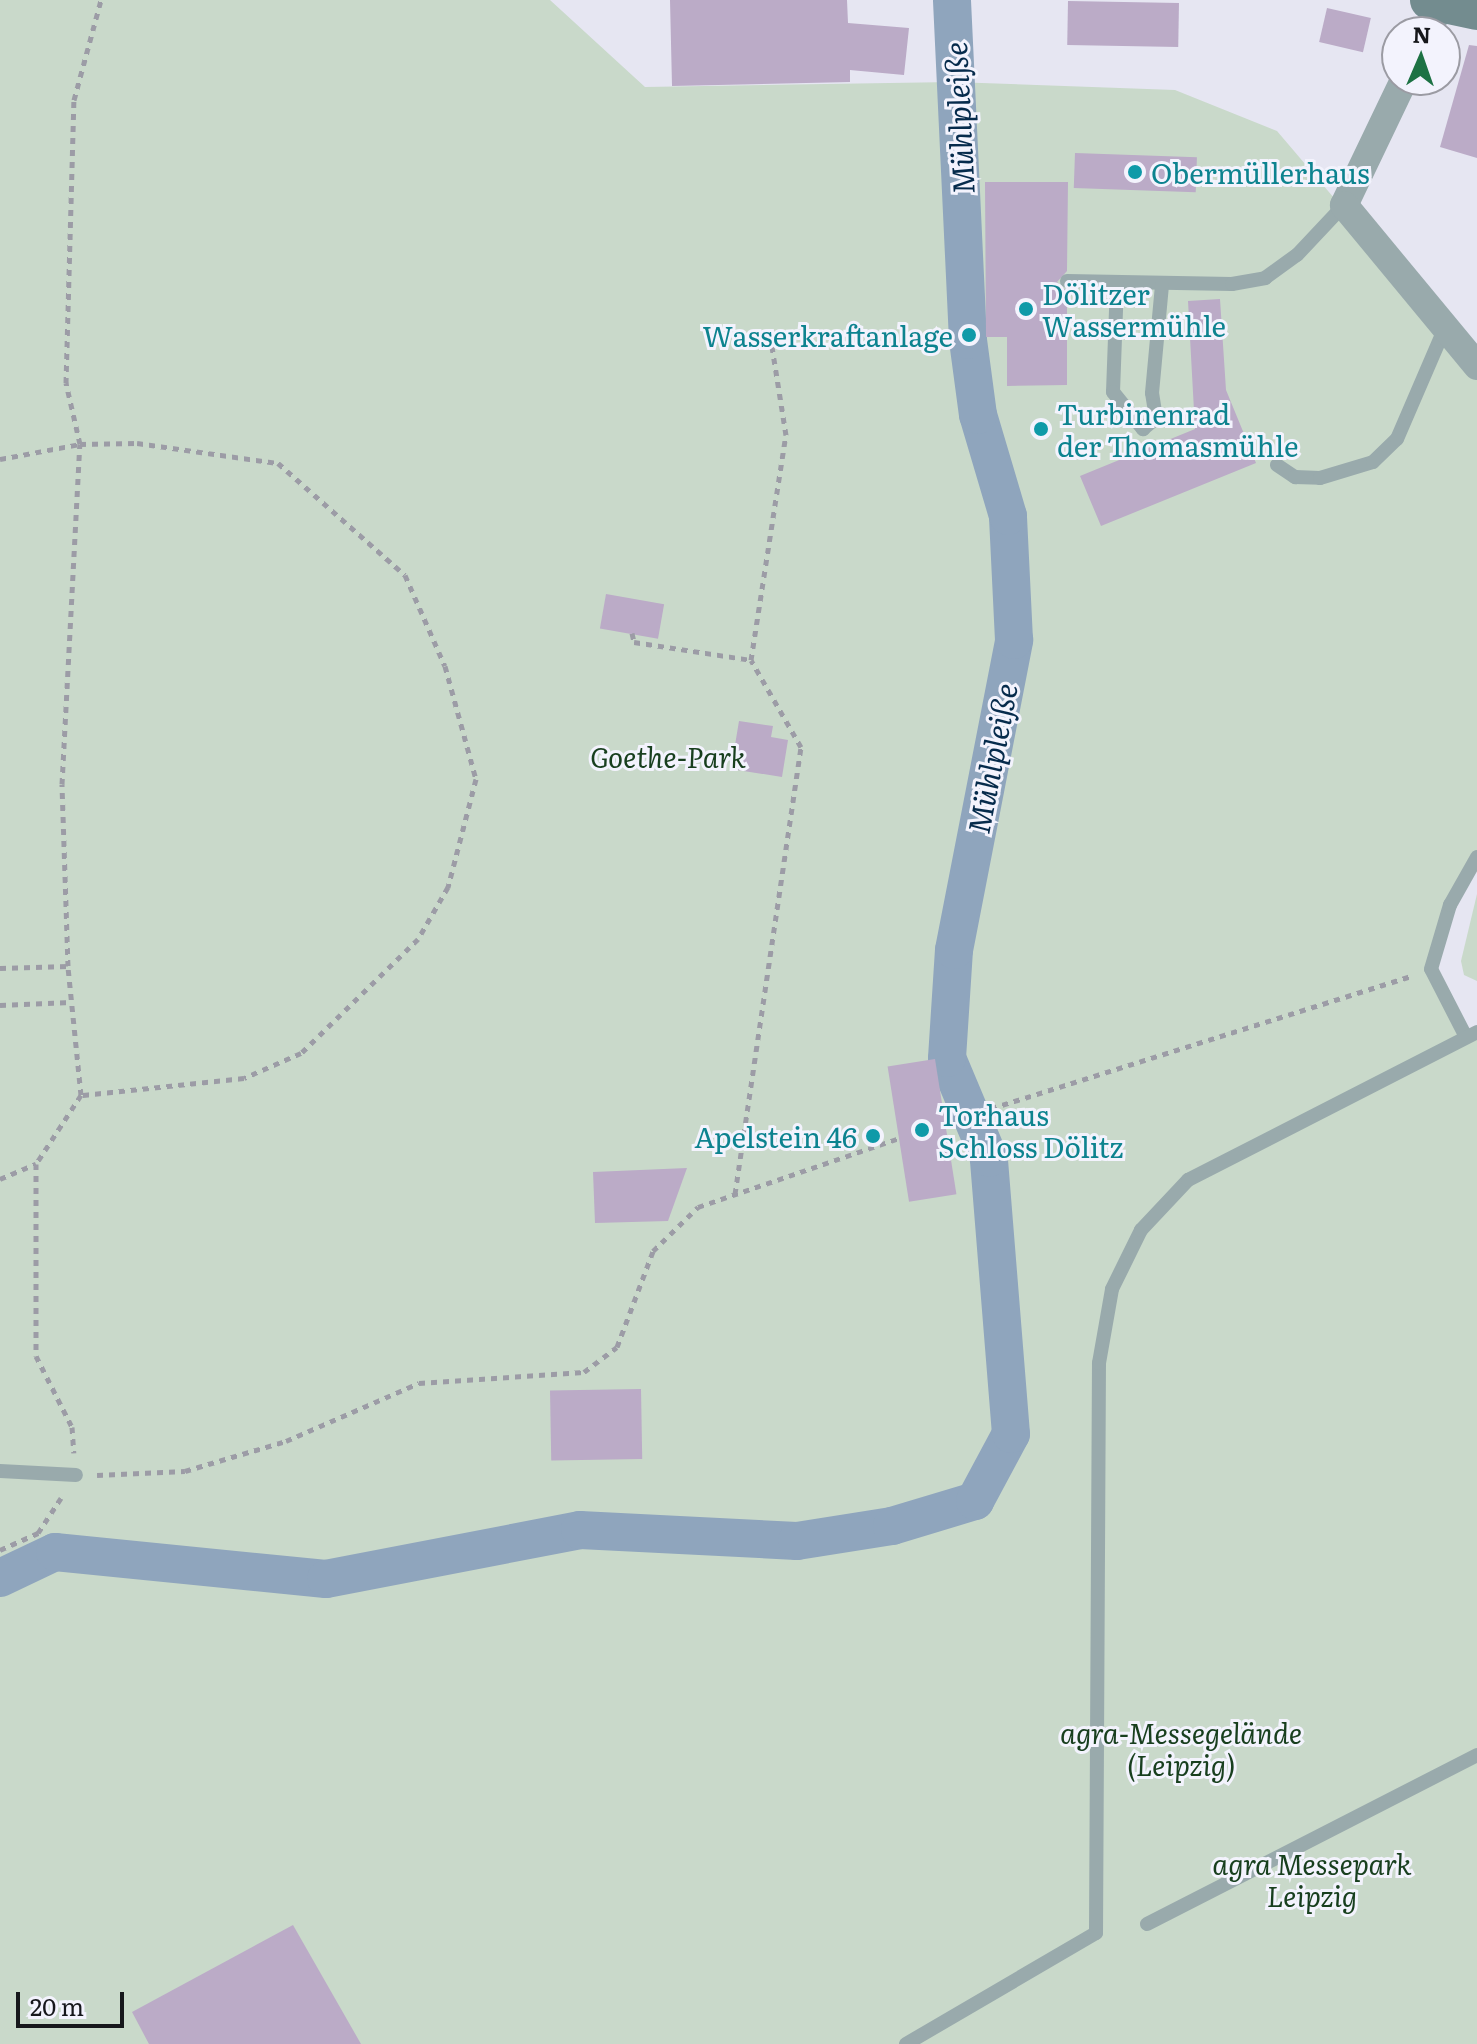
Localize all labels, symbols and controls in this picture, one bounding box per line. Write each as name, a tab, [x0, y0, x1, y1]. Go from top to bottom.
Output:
north arrow	[1381, 16, 1461, 96]
text: N	[1412, 17, 1432, 50]
water label: Mühlpleiße	[936, 41, 980, 195]
place label: Obermüllerhaus	[1151, 155, 1370, 189]
marker: Obermüllerhaus	[1126, 163, 1144, 181]
place label: Dölitzer Wassermühle	[1042, 276, 1226, 342]
marker: Dölitzer Wassermühle	[1017, 300, 1035, 318]
place label: Wasserkraftanlage	[702, 318, 953, 352]
marker: Wasserkraftanlage	[960, 326, 978, 344]
place label: Turbinenrad der Thomasmühle	[1057, 396, 1298, 462]
marker: Turbinenrad der Thomasmühle	[1032, 420, 1050, 438]
water label: Mühlpleiße	[959, 680, 1023, 836]
park label: Goethe-Park	[590, 739, 746, 773]
place label: Torhaus Schloss Dölitz	[938, 1097, 1123, 1163]
place label: Apelstein 46	[694, 1119, 857, 1153]
marker: Torhaus Schloss Dölitz	[913, 1121, 931, 1139]
marker: Apelstein 46	[864, 1127, 882, 1145]
park label: agra-Messegelände (Leipzig)	[1060, 1715, 1302, 1781]
park label: agra Messepark Leipzig	[1212, 1846, 1412, 1912]
scale bar	[20, 1976, 128, 2026]
text: 20 m	[30, 1988, 84, 2023]

